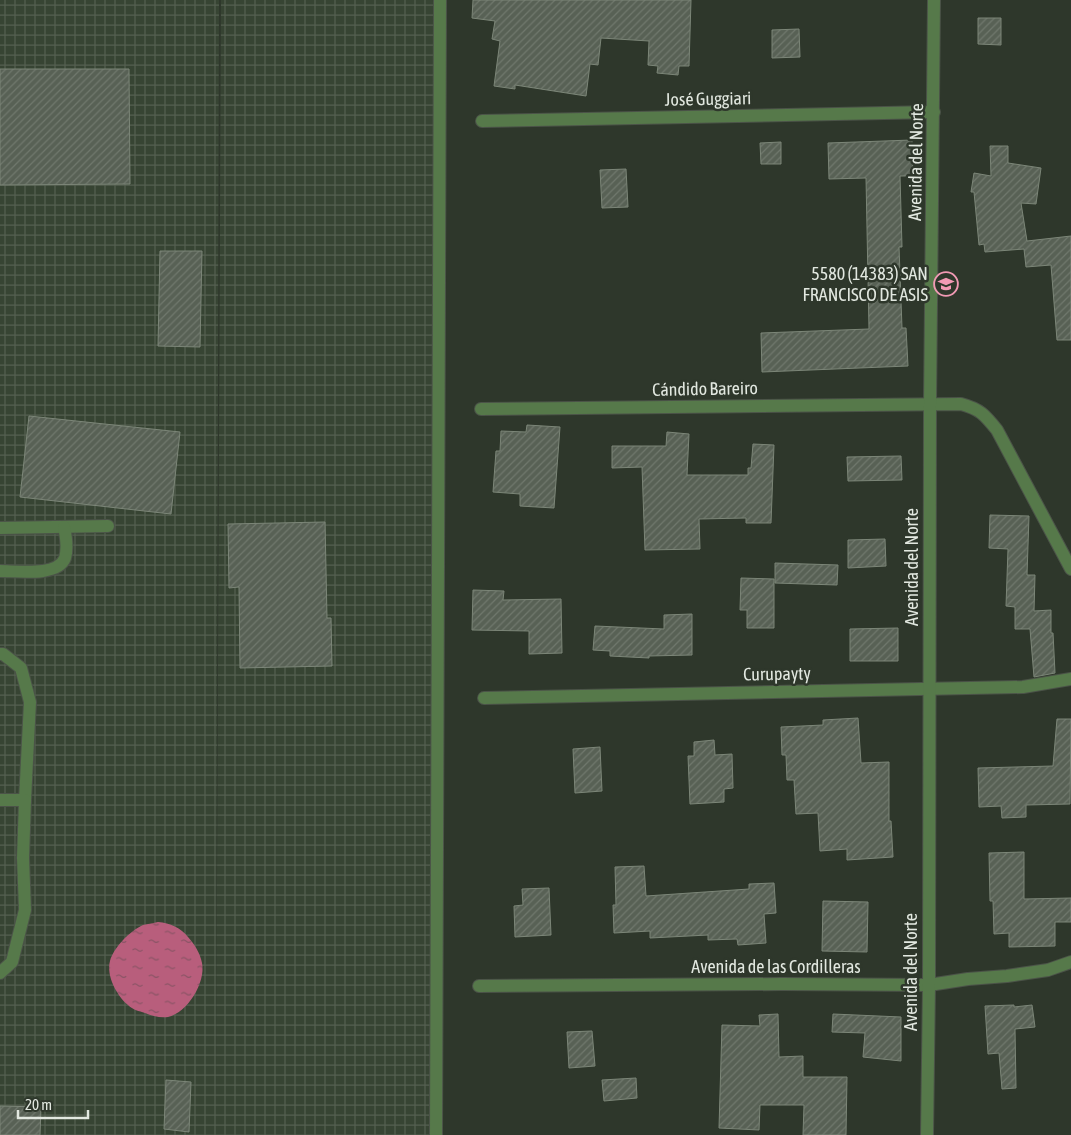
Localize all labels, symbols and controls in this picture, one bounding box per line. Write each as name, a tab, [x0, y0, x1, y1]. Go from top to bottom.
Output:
street label: José Guggiari	[665, 87, 751, 110]
street label: Avenida del Norte	[904, 103, 927, 221]
place label: 5580 (14383) SAN FRANCISCO DE ASIS	[803, 263, 928, 305]
school or university icon: 5580 (14383) SAN FRANCISCO DE ASIS	[933, 271, 959, 297]
street label: Cándido Bareiro	[652, 377, 758, 400]
street label: Avenida del Norte	[901, 508, 922, 626]
street label: Curupayty	[743, 662, 811, 685]
street label: Avenida del Norte	[900, 913, 921, 1031]
street label: Avenida de las Cordilleras	[691, 956, 861, 977]
scale bar	[18, 1088, 88, 1120]
text: 20 m	[25, 1096, 52, 1113]

